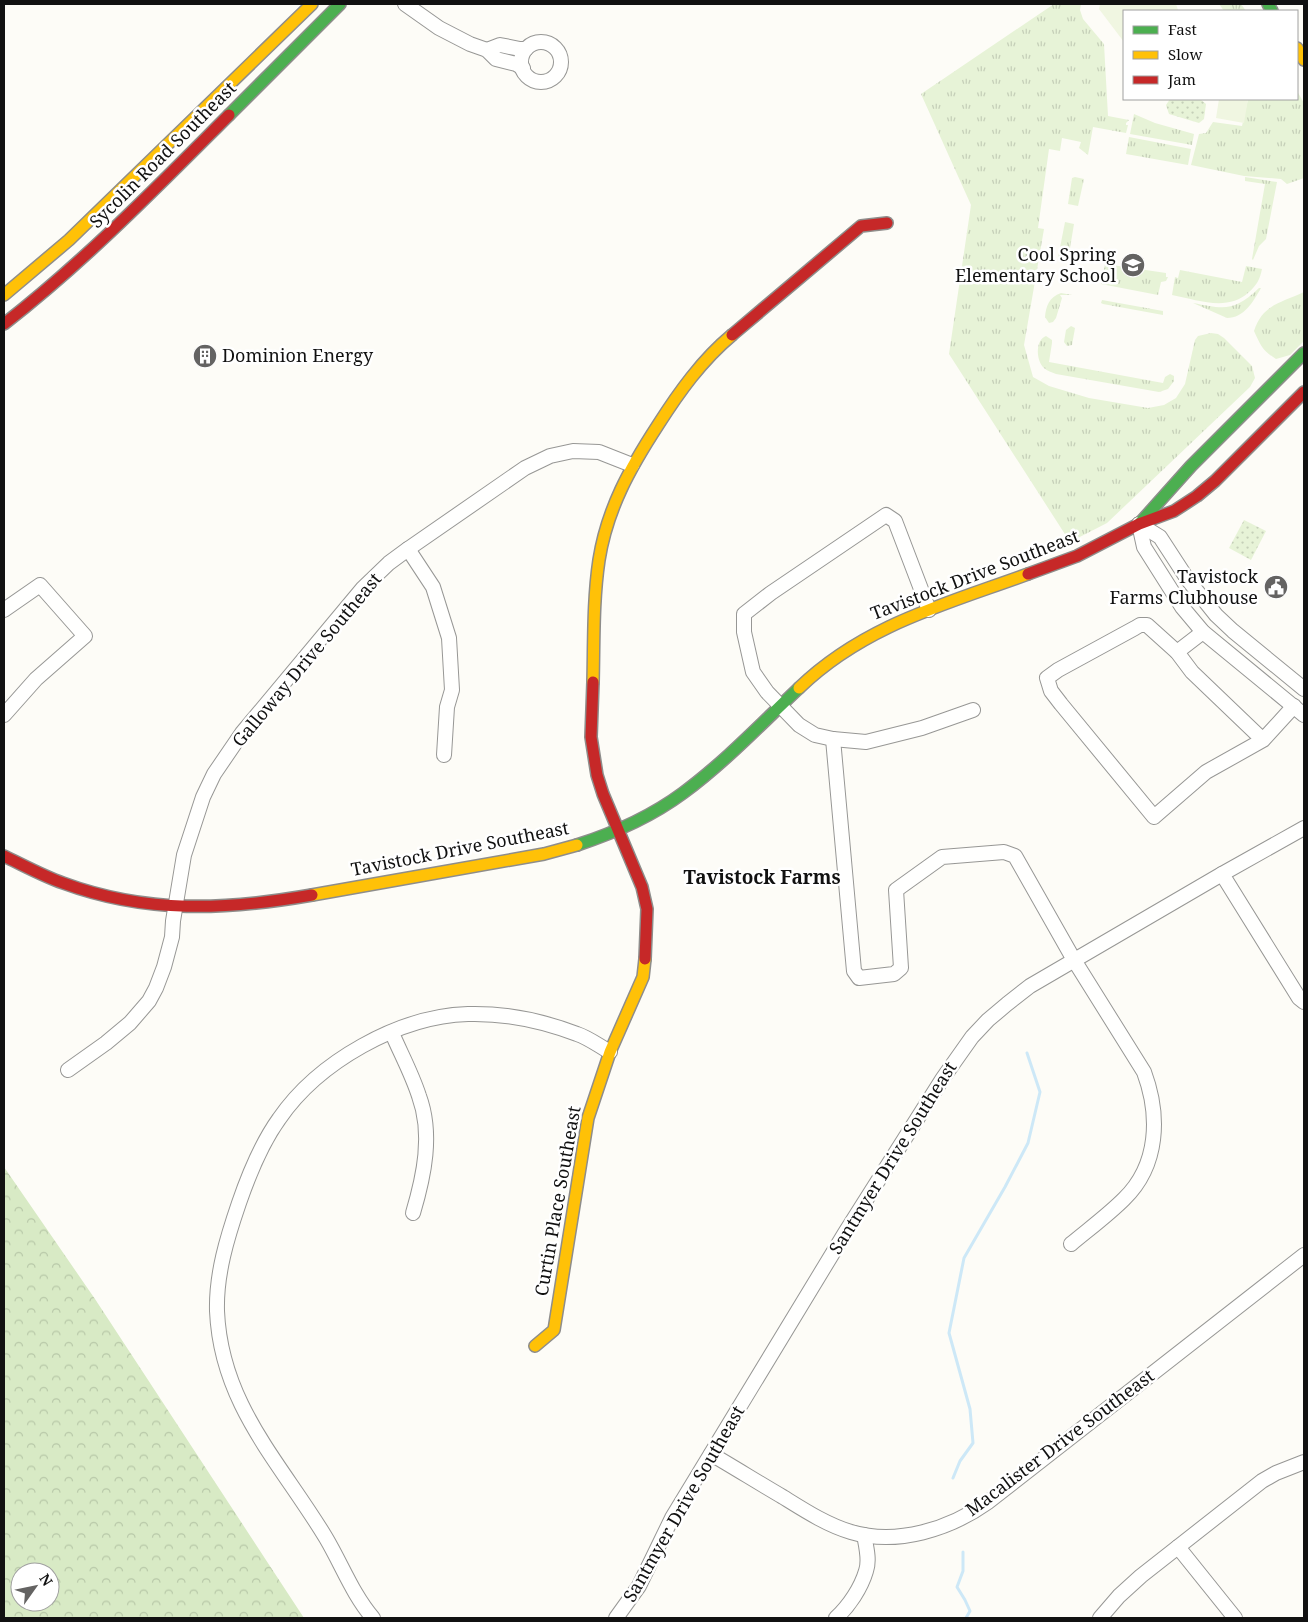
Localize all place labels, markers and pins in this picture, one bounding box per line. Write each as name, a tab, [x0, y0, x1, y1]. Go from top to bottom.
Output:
place label: Cool Spring Elementary School	[955, 242, 1116, 287]
school or university icon: Cool Spring Elementary School	[1120, 252, 1146, 278]
building icon: Dominion Energy	[192, 343, 218, 369]
place label: Dominion Energy	[222, 343, 374, 367]
place label: Tavistock Farms Clubhouse	[1110, 564, 1258, 609]
public building icon: Tavistock Farms Clubhouse	[1263, 574, 1289, 600]

